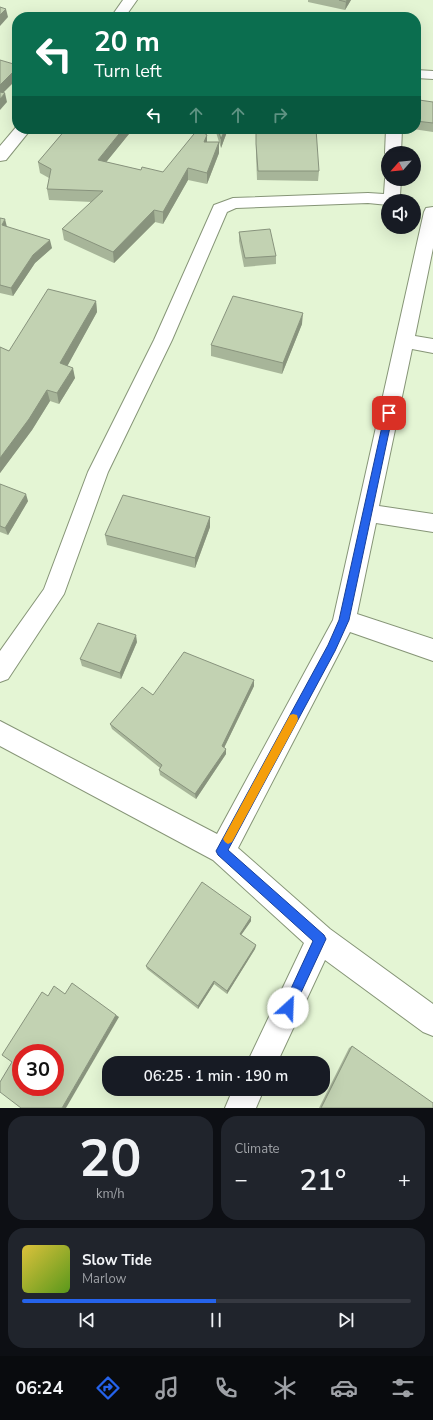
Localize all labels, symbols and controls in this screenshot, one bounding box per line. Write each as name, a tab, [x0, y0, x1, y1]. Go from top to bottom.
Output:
text: 20 m	[94, 23, 160, 61]
icon: left	[28, 28, 80, 80]
text: Turn left	[94, 59, 162, 83]
icon: left	[143, 104, 165, 126]
icon: ahead	[185, 104, 207, 126]
icon: ahead	[227, 104, 249, 126]
icon: right	[269, 104, 291, 126]
north arrow	[381, 146, 421, 186]
map controls	[381, 146, 421, 234]
button: sound	[381, 194, 421, 234]
pin	[372, 396, 406, 430]
icon: arrive	[378, 402, 400, 424]
position arrow	[267, 987, 309, 1029]
speed limit sign: 30	[12, 1044, 64, 1096]
text: 06:25 · 1 min · 190 m	[144, 1066, 288, 1086]
text: 20	[79, 1123, 141, 1194]
text: Climate	[235, 1140, 280, 1158]
text: 21°	[299, 1160, 346, 1201]
text: −	[235, 1165, 248, 1195]
text: +	[398, 1165, 411, 1195]
text: km/h	[96, 1185, 125, 1203]
text: Slow Tide	[82, 1250, 152, 1270]
text: Marlow	[82, 1270, 127, 1288]
icon: previous	[76, 1309, 98, 1331]
icon: pause	[205, 1309, 227, 1331]
icon: next	[335, 1309, 357, 1331]
icon: directions	[94, 1374, 122, 1402]
icon: music	[153, 1374, 181, 1402]
icon: phone	[212, 1374, 240, 1402]
icon: climate	[271, 1374, 299, 1402]
icon: car	[330, 1374, 358, 1402]
icon: filters	[389, 1374, 417, 1402]
text: 06:24	[16, 1376, 63, 1400]

